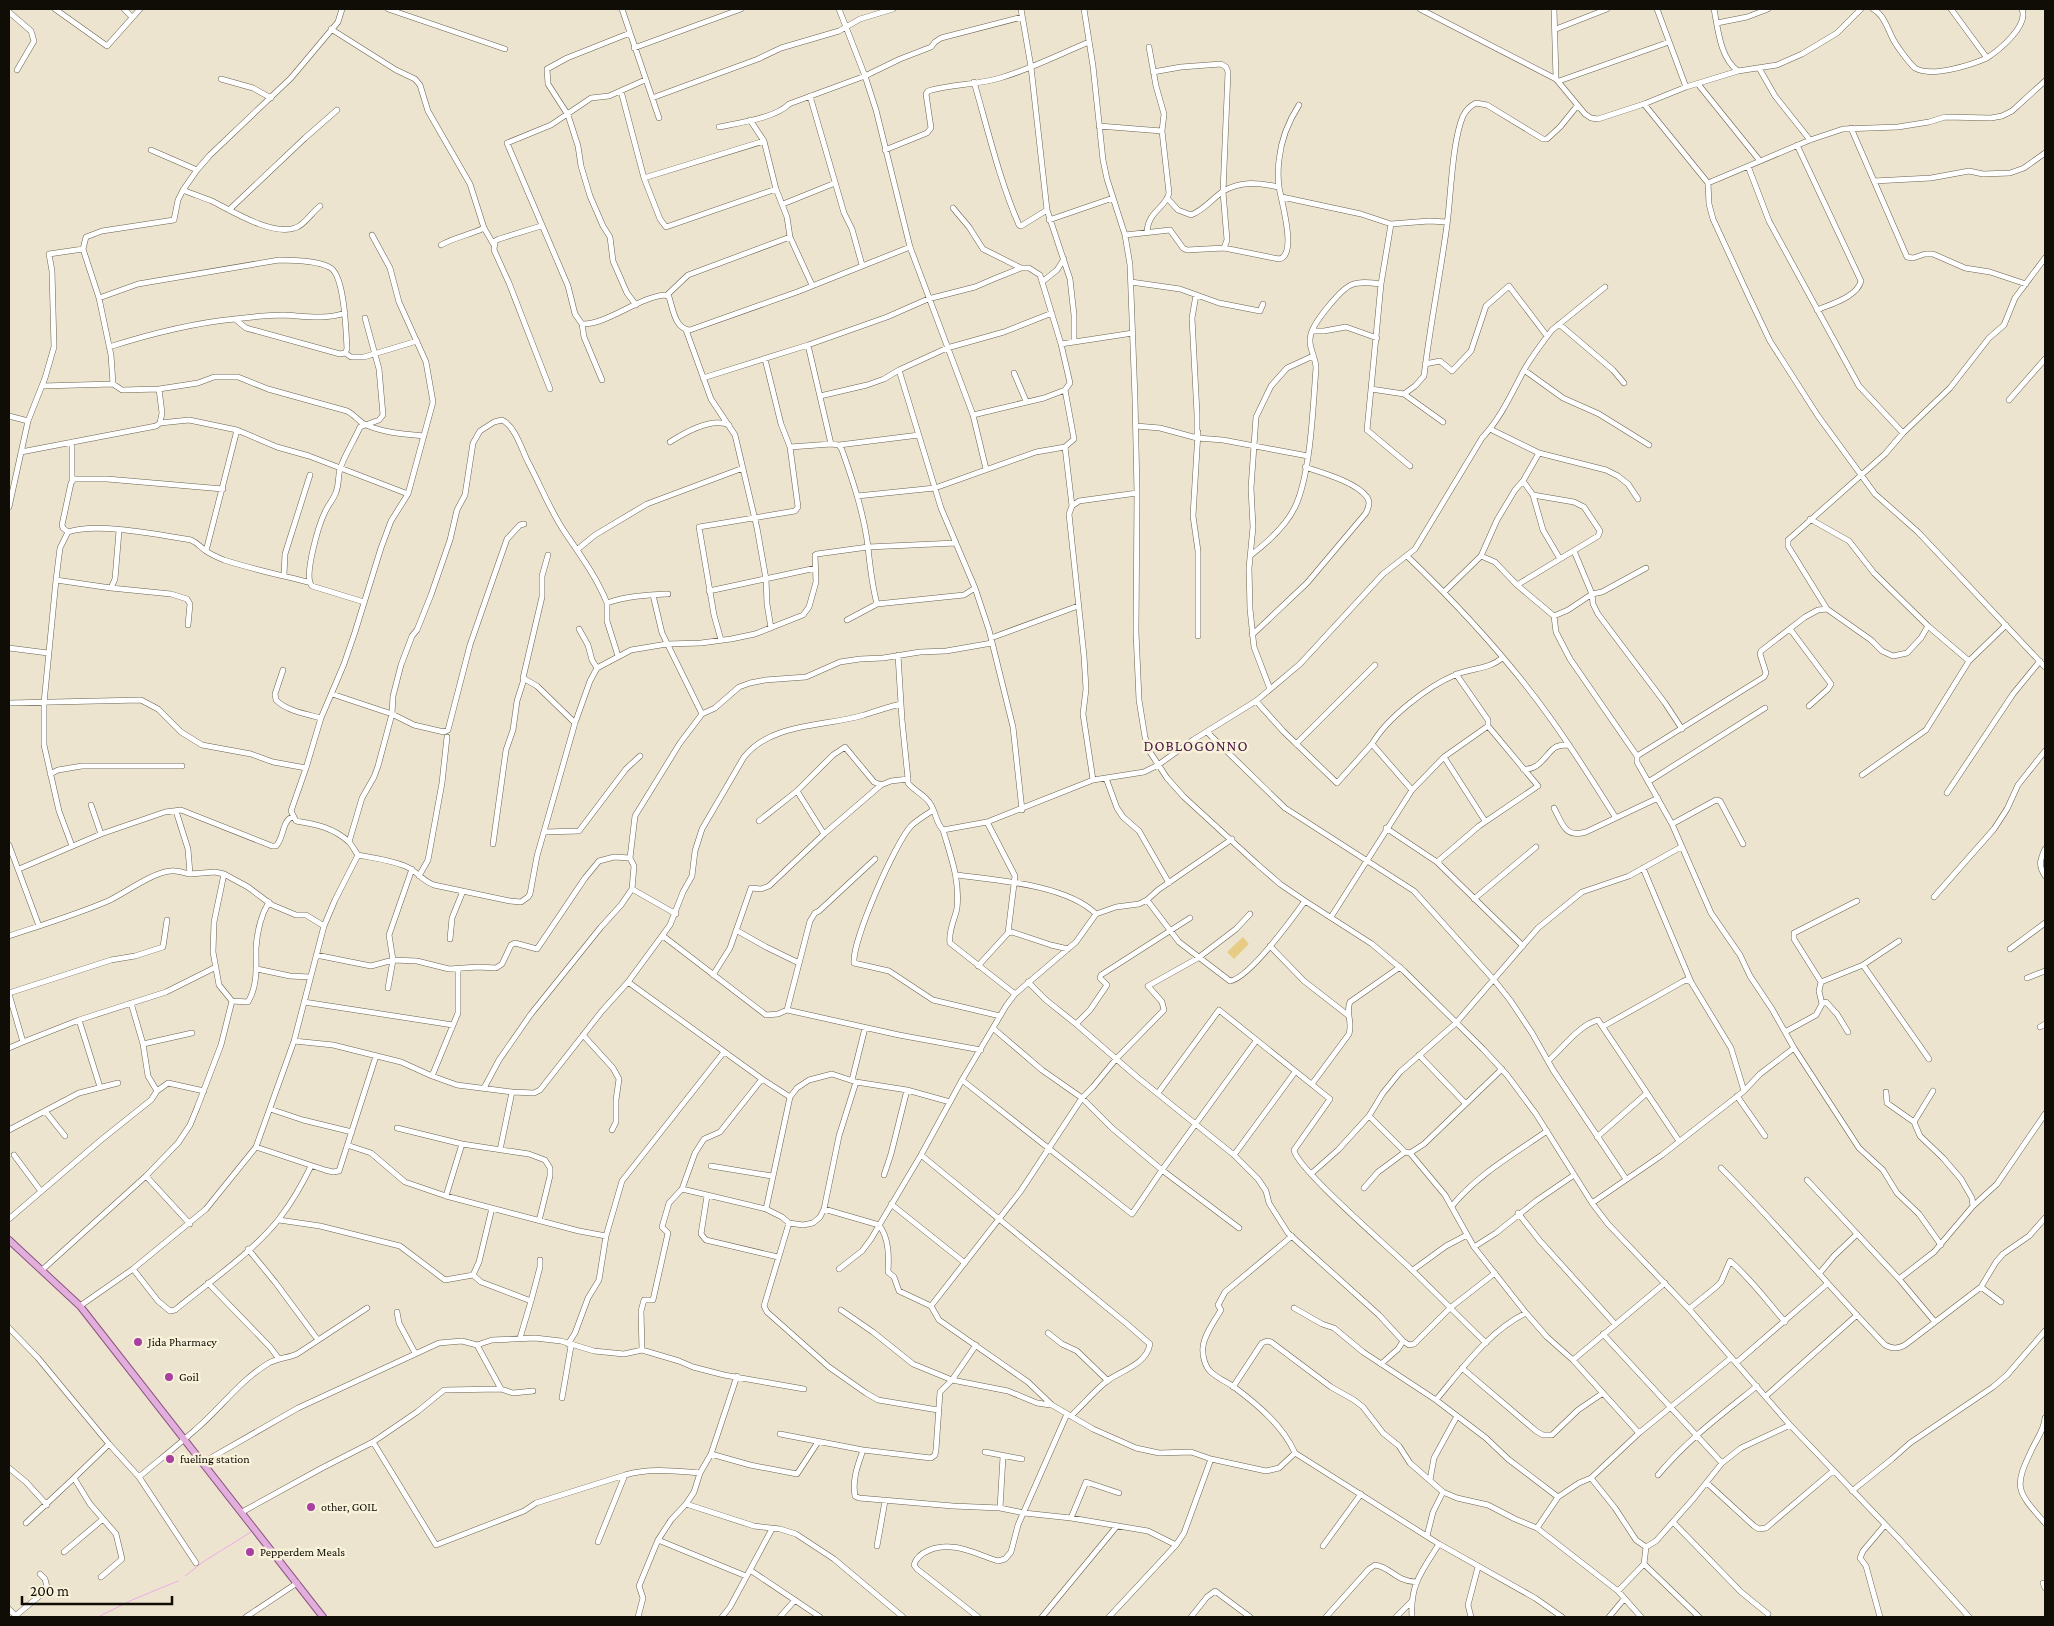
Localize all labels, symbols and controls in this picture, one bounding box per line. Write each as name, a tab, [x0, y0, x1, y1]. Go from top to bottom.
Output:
district label: DOBLOGONNO	[1143, 738, 1249, 754]
place label: Jida Pharmacy	[147, 1335, 217, 1349]
marker: Jida Pharmacy	[132, 1336, 144, 1348]
place label: Goil	[179, 1370, 199, 1384]
marker: Goil	[163, 1371, 175, 1383]
place label: fueling station	[180, 1452, 250, 1466]
marker: fueling station	[164, 1453, 176, 1465]
place label: other, GOIL	[321, 1500, 377, 1514]
marker: other, GOIL	[305, 1501, 317, 1513]
place label: Pepperdem Meals	[260, 1545, 345, 1559]
marker: Pepperdem Meals	[244, 1546, 256, 1558]
scale bar	[22, 1574, 172, 1606]
text: 200 m	[30, 1583, 69, 1599]

